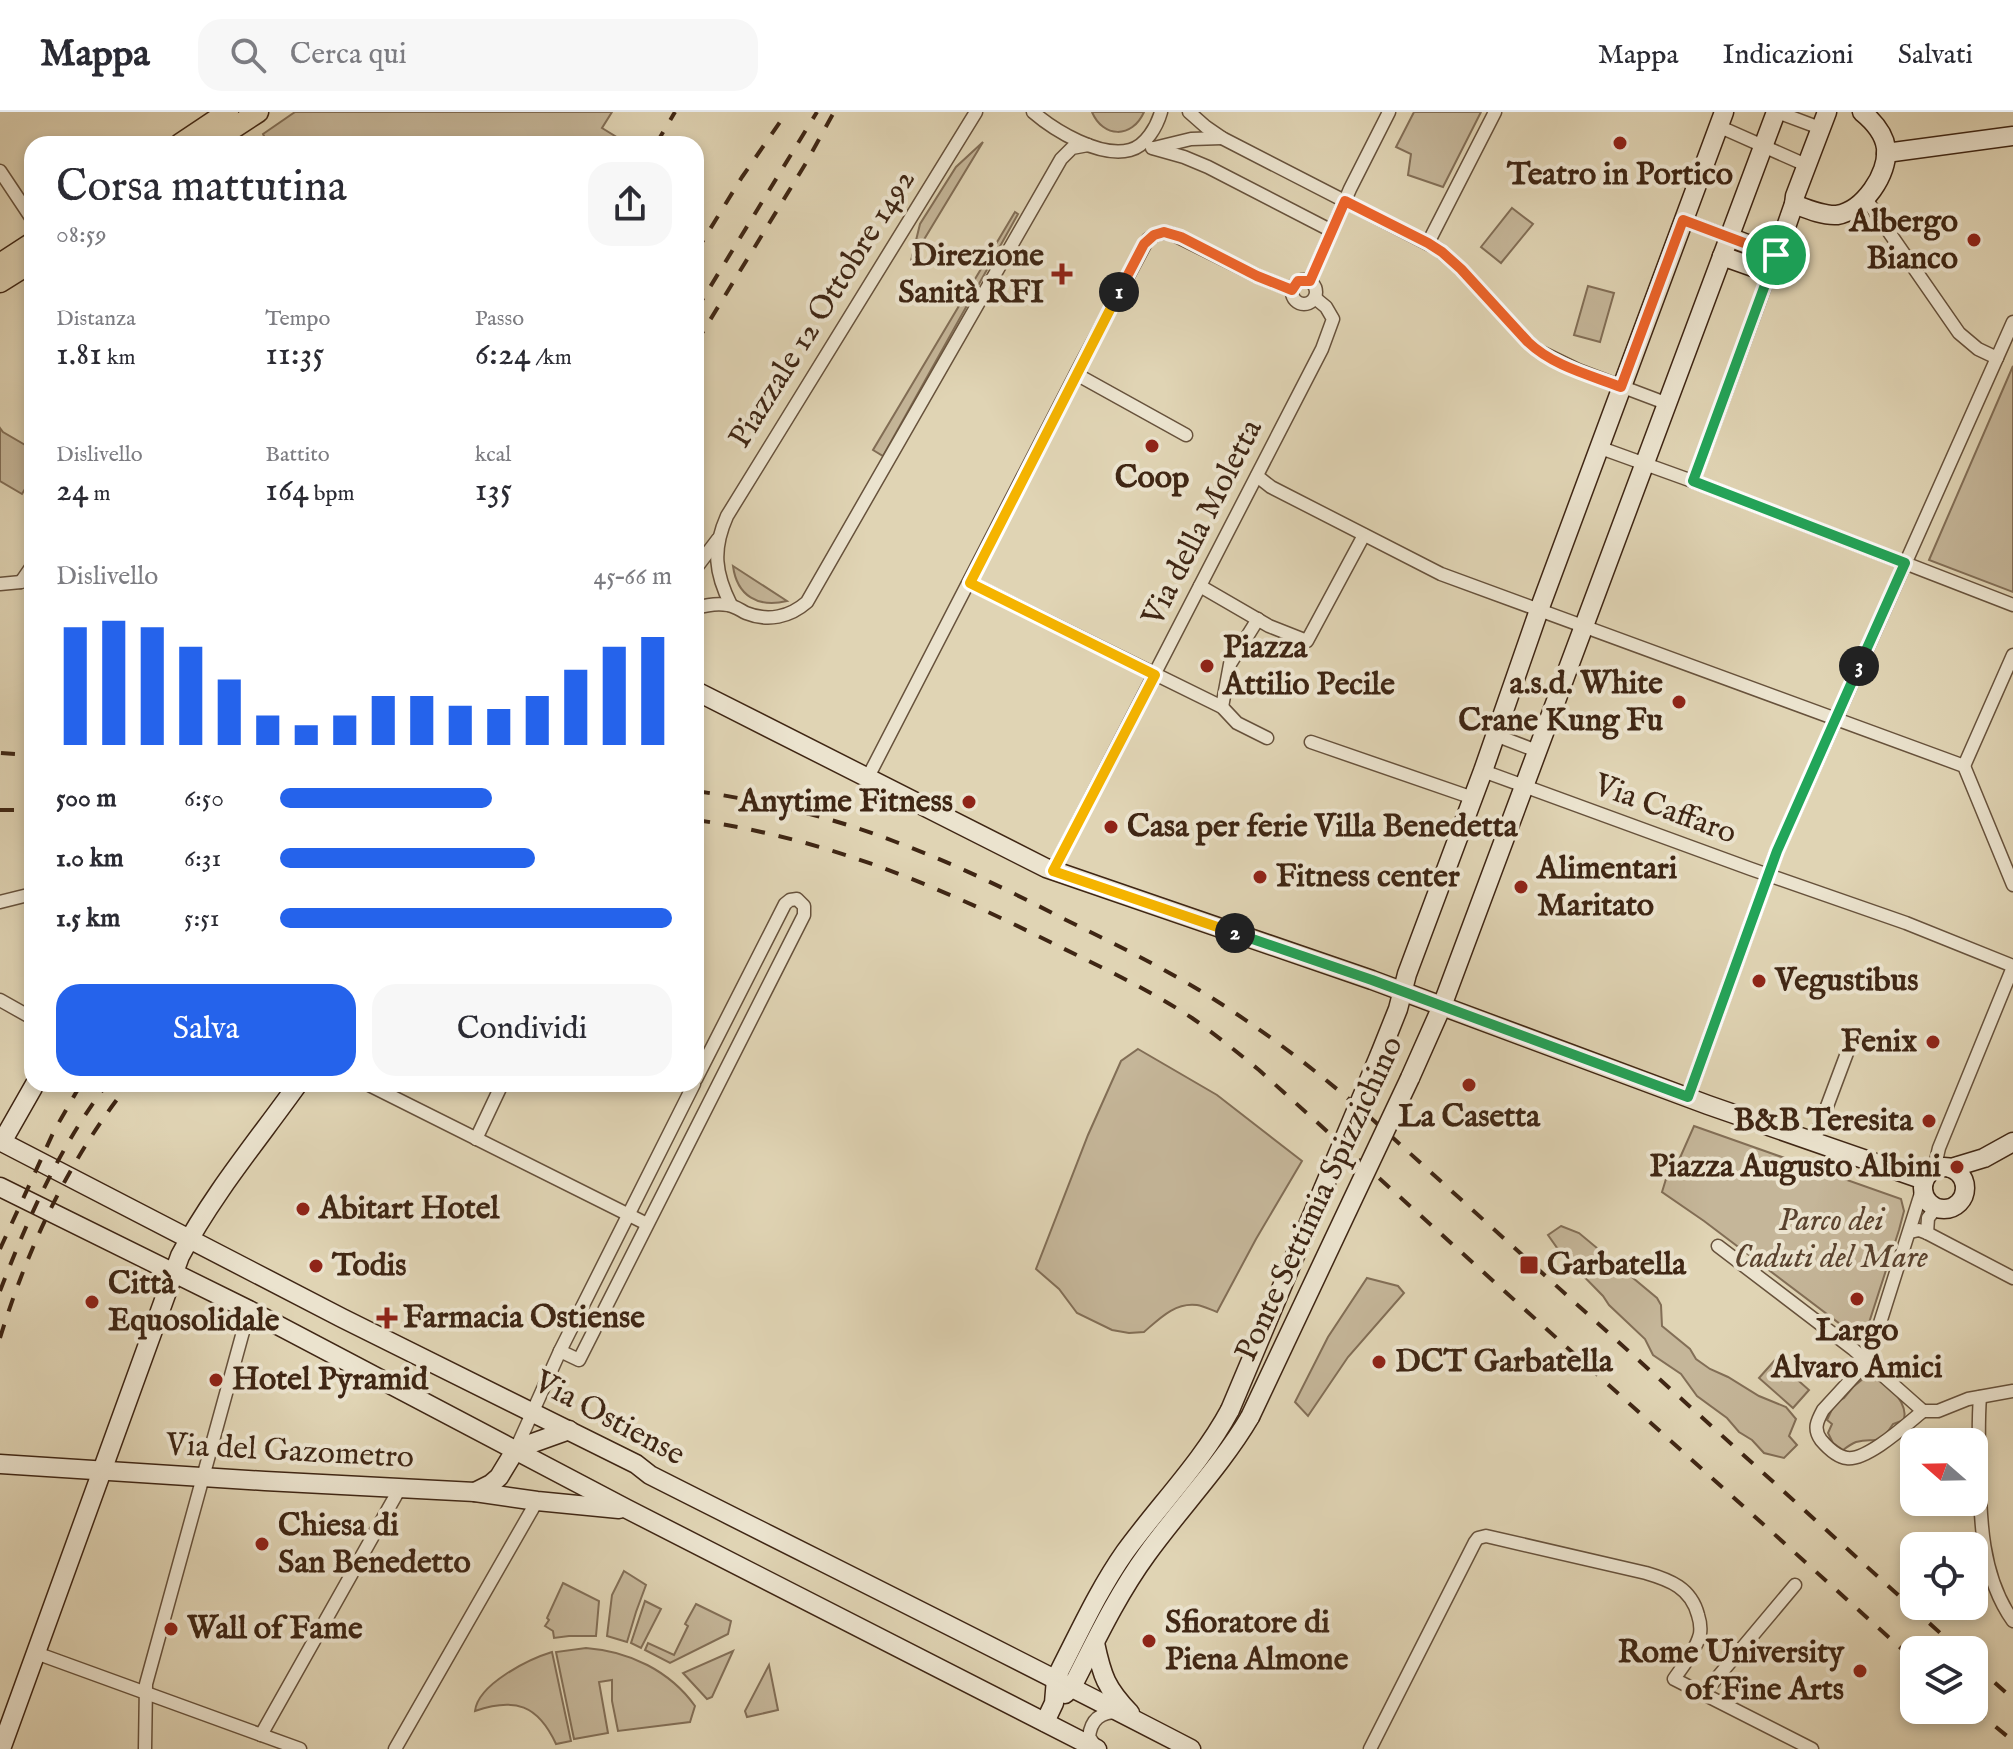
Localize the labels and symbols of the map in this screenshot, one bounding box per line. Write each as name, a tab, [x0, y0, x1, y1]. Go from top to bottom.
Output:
marker: Teatro in Portico	[1611, 134, 1629, 152]
place label: Teatro in Portico	[1506, 155, 1733, 196]
street label: Piazzale 12 Ottobre 1492	[721, 162, 925, 456]
place label: Albergo Bianco	[1848, 202, 1958, 280]
pin	[1742, 221, 1810, 289]
marker: Albergo Bianco	[1965, 231, 1983, 249]
place label: Direzione Sanità RFI	[898, 236, 1044, 314]
marker: Direzione Sanità RFI	[1051, 263, 1073, 285]
pin: 1	[1099, 272, 1139, 312]
street label: Via della Moletta	[1133, 413, 1273, 634]
marker: Coop	[1143, 437, 1161, 455]
place label: Coop	[1115, 458, 1189, 499]
place label: Piazza Attilio Pecile	[1221, 628, 1395, 706]
pin: 3	[1839, 646, 1879, 686]
marker: Piazza Attilio Pecile	[1198, 657, 1216, 675]
place label: a.s.d. White Crane Kung Fu	[1458, 664, 1663, 742]
marker: a.s.d. White Crane Kung Fu	[1670, 693, 1688, 711]
street label: Via Caffaro	[1587, 765, 1742, 855]
place label: Anytime Fitness	[737, 782, 953, 823]
marker: Anytime Fitness	[960, 793, 978, 811]
place label: Casa per ferie Villa Benedetta	[1127, 807, 1519, 848]
marker: Casa per ferie Villa Benedetta	[1102, 818, 1120, 836]
place label: Alimentari Maritato	[1535, 849, 1678, 927]
place label: Fitness center	[1276, 857, 1460, 898]
marker: Fitness center	[1251, 868, 1269, 886]
marker: Alimentari Maritato	[1512, 878, 1530, 896]
pin: 2	[1215, 913, 1255, 953]
place label: Vegustibus	[1774, 961, 1918, 1002]
marker: Vegustibus	[1750, 972, 1768, 990]
place label: Fenix	[1841, 1022, 1917, 1063]
street label: Ponte Settimia Spizzichino	[1227, 1030, 1413, 1368]
marker: Fenix	[1924, 1033, 1942, 1051]
marker: La Casetta	[1460, 1076, 1478, 1094]
place label: La Casetta	[1398, 1097, 1541, 1138]
place label: B&B Teresita	[1733, 1101, 1914, 1142]
marker: B&B Teresita	[1920, 1112, 1938, 1130]
place label: Piazza Augusto Albini	[1650, 1147, 1941, 1188]
marker: Piazza Augusto Albini	[1948, 1158, 1966, 1176]
place label: Abitart Hotel	[317, 1189, 500, 1230]
marker: Abitart Hotel	[294, 1200, 312, 1218]
park label: Parco dei Caduti del Mare	[1734, 1201, 1928, 1279]
place label: Garbatella	[1547, 1245, 1687, 1286]
place label: Todis	[331, 1246, 407, 1287]
marker: Garbatella	[1518, 1254, 1540, 1276]
marker: Todis	[307, 1257, 325, 1275]
place label: Città Equosolidale	[108, 1264, 280, 1342]
marker: Largo Alvaro Amici	[1848, 1290, 1866, 1308]
marker: Città Equosolidale	[83, 1293, 101, 1311]
place label: Farmacia Ostiense	[403, 1298, 645, 1339]
marker: Farmacia Ostiense	[378, 1309, 396, 1327]
place label: Largo Alvaro Amici	[1770, 1311, 1943, 1389]
place label: DCT Garbatella	[1395, 1342, 1614, 1383]
marker: DCT Garbatella	[1370, 1353, 1388, 1371]
place label: Hotel Pyramid	[232, 1360, 429, 1401]
street label: Via Ostiense	[526, 1362, 692, 1476]
marker: Hotel Pyramid	[207, 1371, 225, 1389]
street label: Via del Gazometro	[164, 1425, 415, 1479]
north arrow	[1900, 1428, 1988, 1516]
place label: Chiesa di San Benedetto	[278, 1506, 471, 1584]
marker: Chiesa di San Benedetto	[253, 1535, 271, 1553]
place label: Sfioratore di Piena Almone	[1165, 1603, 1349, 1681]
place label: Wall of Fame	[186, 1609, 363, 1650]
marker: Wall of Fame	[162, 1620, 180, 1638]
marker: Sfioratore di Piena Almone	[1140, 1632, 1158, 1650]
place label: Rome University of Fine Arts	[1618, 1633, 1845, 1711]
marker: Rome University of Fine Arts	[1851, 1662, 1869, 1680]

